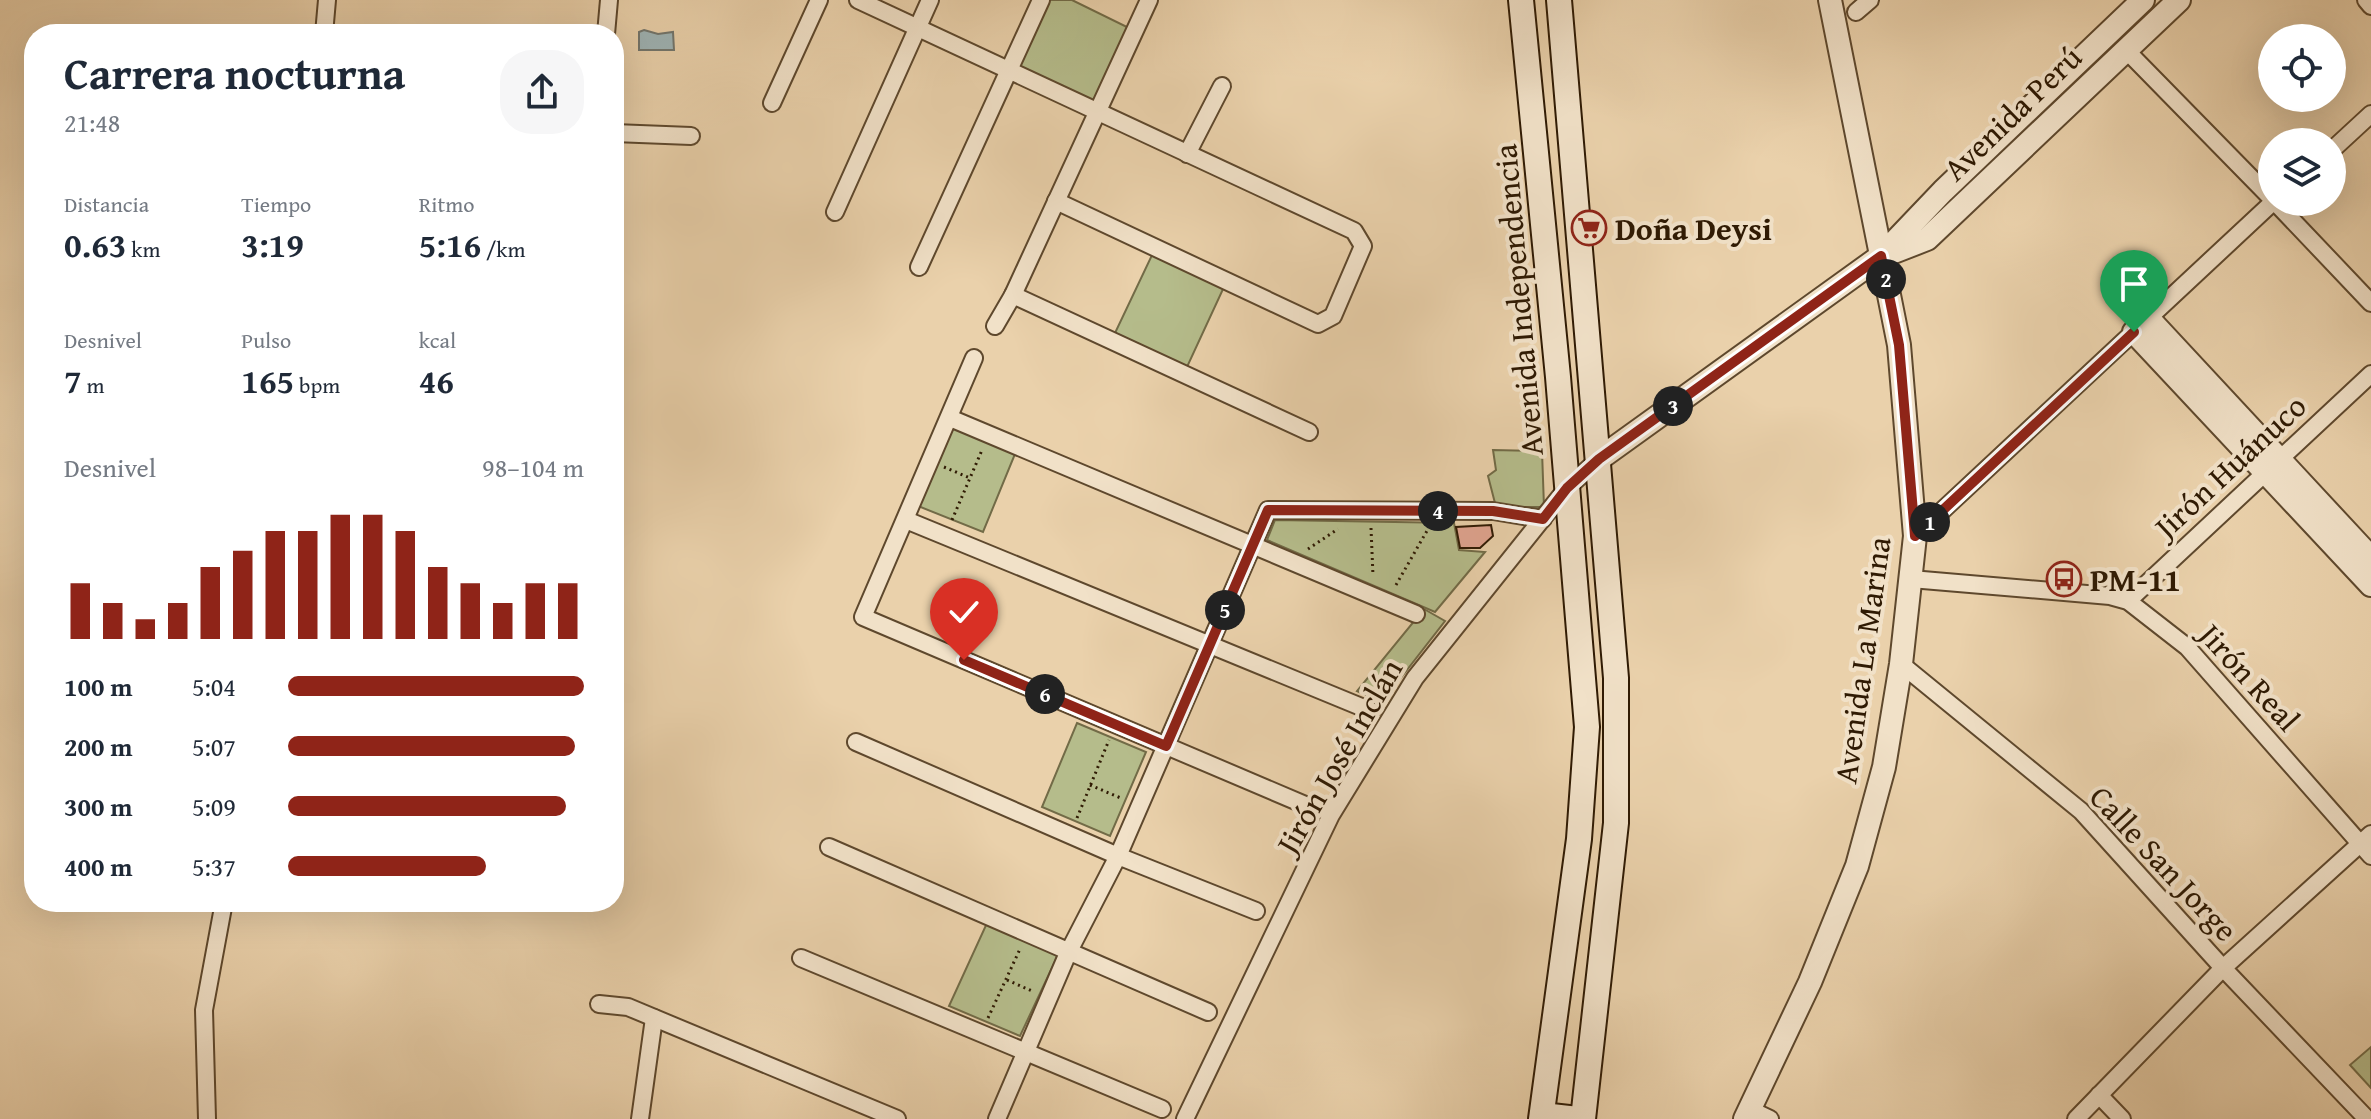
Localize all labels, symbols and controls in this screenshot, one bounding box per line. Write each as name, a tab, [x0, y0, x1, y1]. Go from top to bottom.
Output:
map controls	[2258, 24, 2346, 216]
button: locate	[2258, 24, 2346, 112]
street label: Avenida Perú	[1932, 34, 2092, 191]
text: Carrera nocturna	[64, 41, 405, 105]
button: share	[500, 50, 584, 134]
text: 21:48	[64, 103, 120, 142]
button: layers	[2258, 128, 2346, 216]
street label: Avenida Independencia	[1481, 142, 1555, 458]
text: Distancia	[64, 188, 149, 220]
text: Tiempo	[241, 188, 311, 220]
text: Ritmo	[419, 188, 474, 220]
place label: Doña Deysi	[1615, 205, 1772, 252]
supermarket icon: Doña Deysi	[1570, 209, 1608, 247]
text: 0.63	[64, 220, 126, 269]
text: 3:19	[241, 220, 304, 269]
text: 5:16	[419, 220, 481, 269]
text: km	[126, 233, 160, 265]
text: /km	[481, 233, 526, 265]
pin	[2100, 250, 2168, 332]
pin: 2	[1866, 259, 1906, 299]
icon: arrive	[2112, 262, 2156, 306]
text: 2	[1880, 263, 1892, 295]
text: Desnivel	[64, 324, 142, 356]
text: Pulso	[241, 324, 291, 356]
text: kcal	[419, 324, 456, 356]
text: 7	[64, 356, 82, 405]
text: 165	[241, 356, 294, 405]
text: 46	[419, 356, 454, 405]
text: m	[82, 369, 104, 401]
text: bpm	[294, 369, 340, 401]
street label: Jirón Huánuco	[2140, 383, 2317, 552]
pin: 3	[1653, 386, 1693, 426]
text: 3	[1667, 390, 1679, 422]
text: Desnivel	[64, 448, 156, 487]
text: 98–104 m	[482, 448, 584, 487]
pin: 4	[1418, 491, 1458, 531]
text: 4	[1432, 495, 1444, 527]
pin: 1	[1910, 502, 1950, 542]
text: 1	[1924, 506, 1936, 538]
street label: Avenida La Marina	[1821, 534, 1903, 786]
place label: PM-11	[2090, 556, 2181, 603]
bus stop icon: PM-11	[2045, 560, 2083, 598]
pin	[930, 578, 998, 660]
icon: check	[942, 590, 986, 634]
pin: 5	[1205, 590, 1245, 630]
text: 5	[1219, 594, 1231, 626]
street label: Jirón Real	[2186, 610, 2311, 741]
street label: Jirón José Inclán	[1262, 650, 1414, 866]
text: 100 m	[64, 667, 132, 706]
text: 5:04	[192, 667, 236, 706]
pin: 6	[1025, 674, 1065, 714]
text: 6	[1039, 678, 1051, 710]
text: 200 m	[64, 727, 132, 766]
text: 5:07	[192, 727, 236, 766]
street label: Calle San Jorge	[2079, 774, 2249, 952]
text: 300 m	[64, 787, 132, 826]
text: 5:09	[192, 787, 236, 826]
text: 400 m	[64, 847, 132, 886]
text: 5:37	[192, 847, 236, 886]

